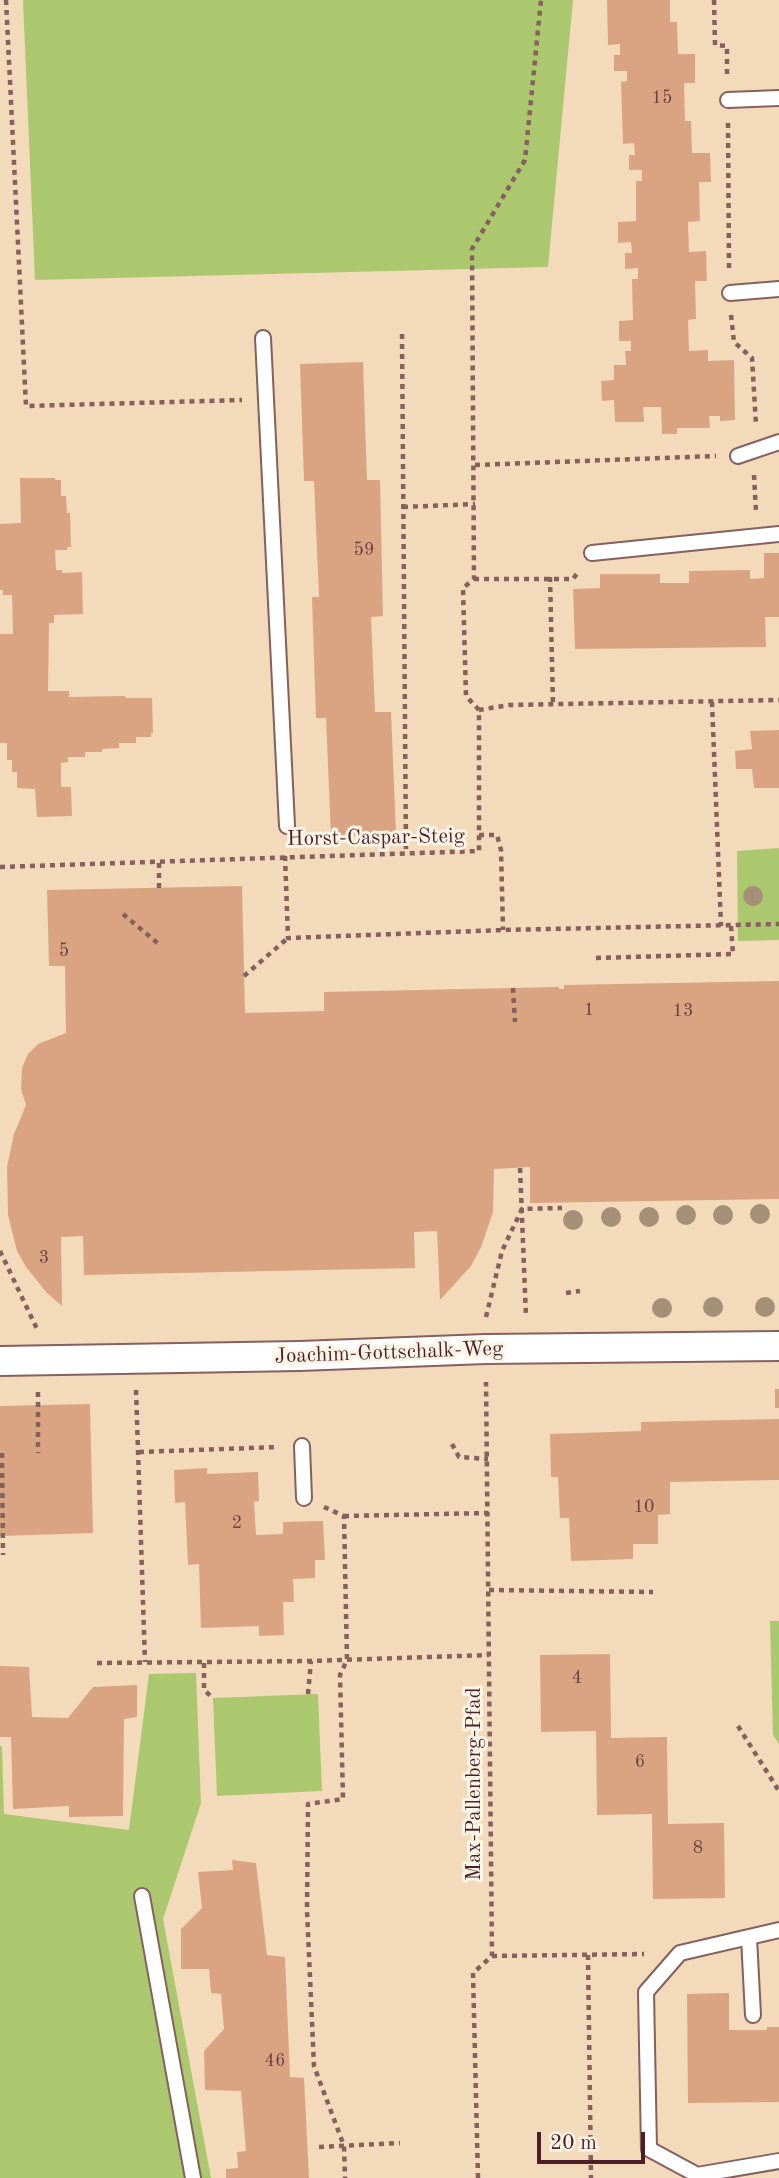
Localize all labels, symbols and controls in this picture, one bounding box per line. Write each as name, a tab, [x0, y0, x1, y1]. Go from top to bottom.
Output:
house number: 15	[652, 87, 672, 109]
house number: 59	[354, 539, 374, 561]
street label: Horst-Caspar-Steig	[287, 824, 465, 852]
house number: 5	[59, 940, 69, 962]
house number: 1	[584, 999, 594, 1021]
house number: 13	[673, 1000, 693, 1022]
house number: 3	[39, 1247, 49, 1269]
street label: Joachim-Gottschalk-Weg	[274, 1336, 504, 1370]
house number: 10	[634, 1496, 654, 1518]
house number: 2	[232, 1512, 242, 1534]
house number: 4	[572, 1667, 582, 1689]
street label: Max-Pallenberg-Pfad	[461, 1687, 487, 1881]
house number: 6	[635, 1751, 645, 1773]
house number: 8	[693, 1837, 703, 1859]
house number: 46	[265, 2050, 285, 2072]
scale bar	[541, 2118, 650, 2162]
text: 20 m	[550, 2133, 597, 2154]

